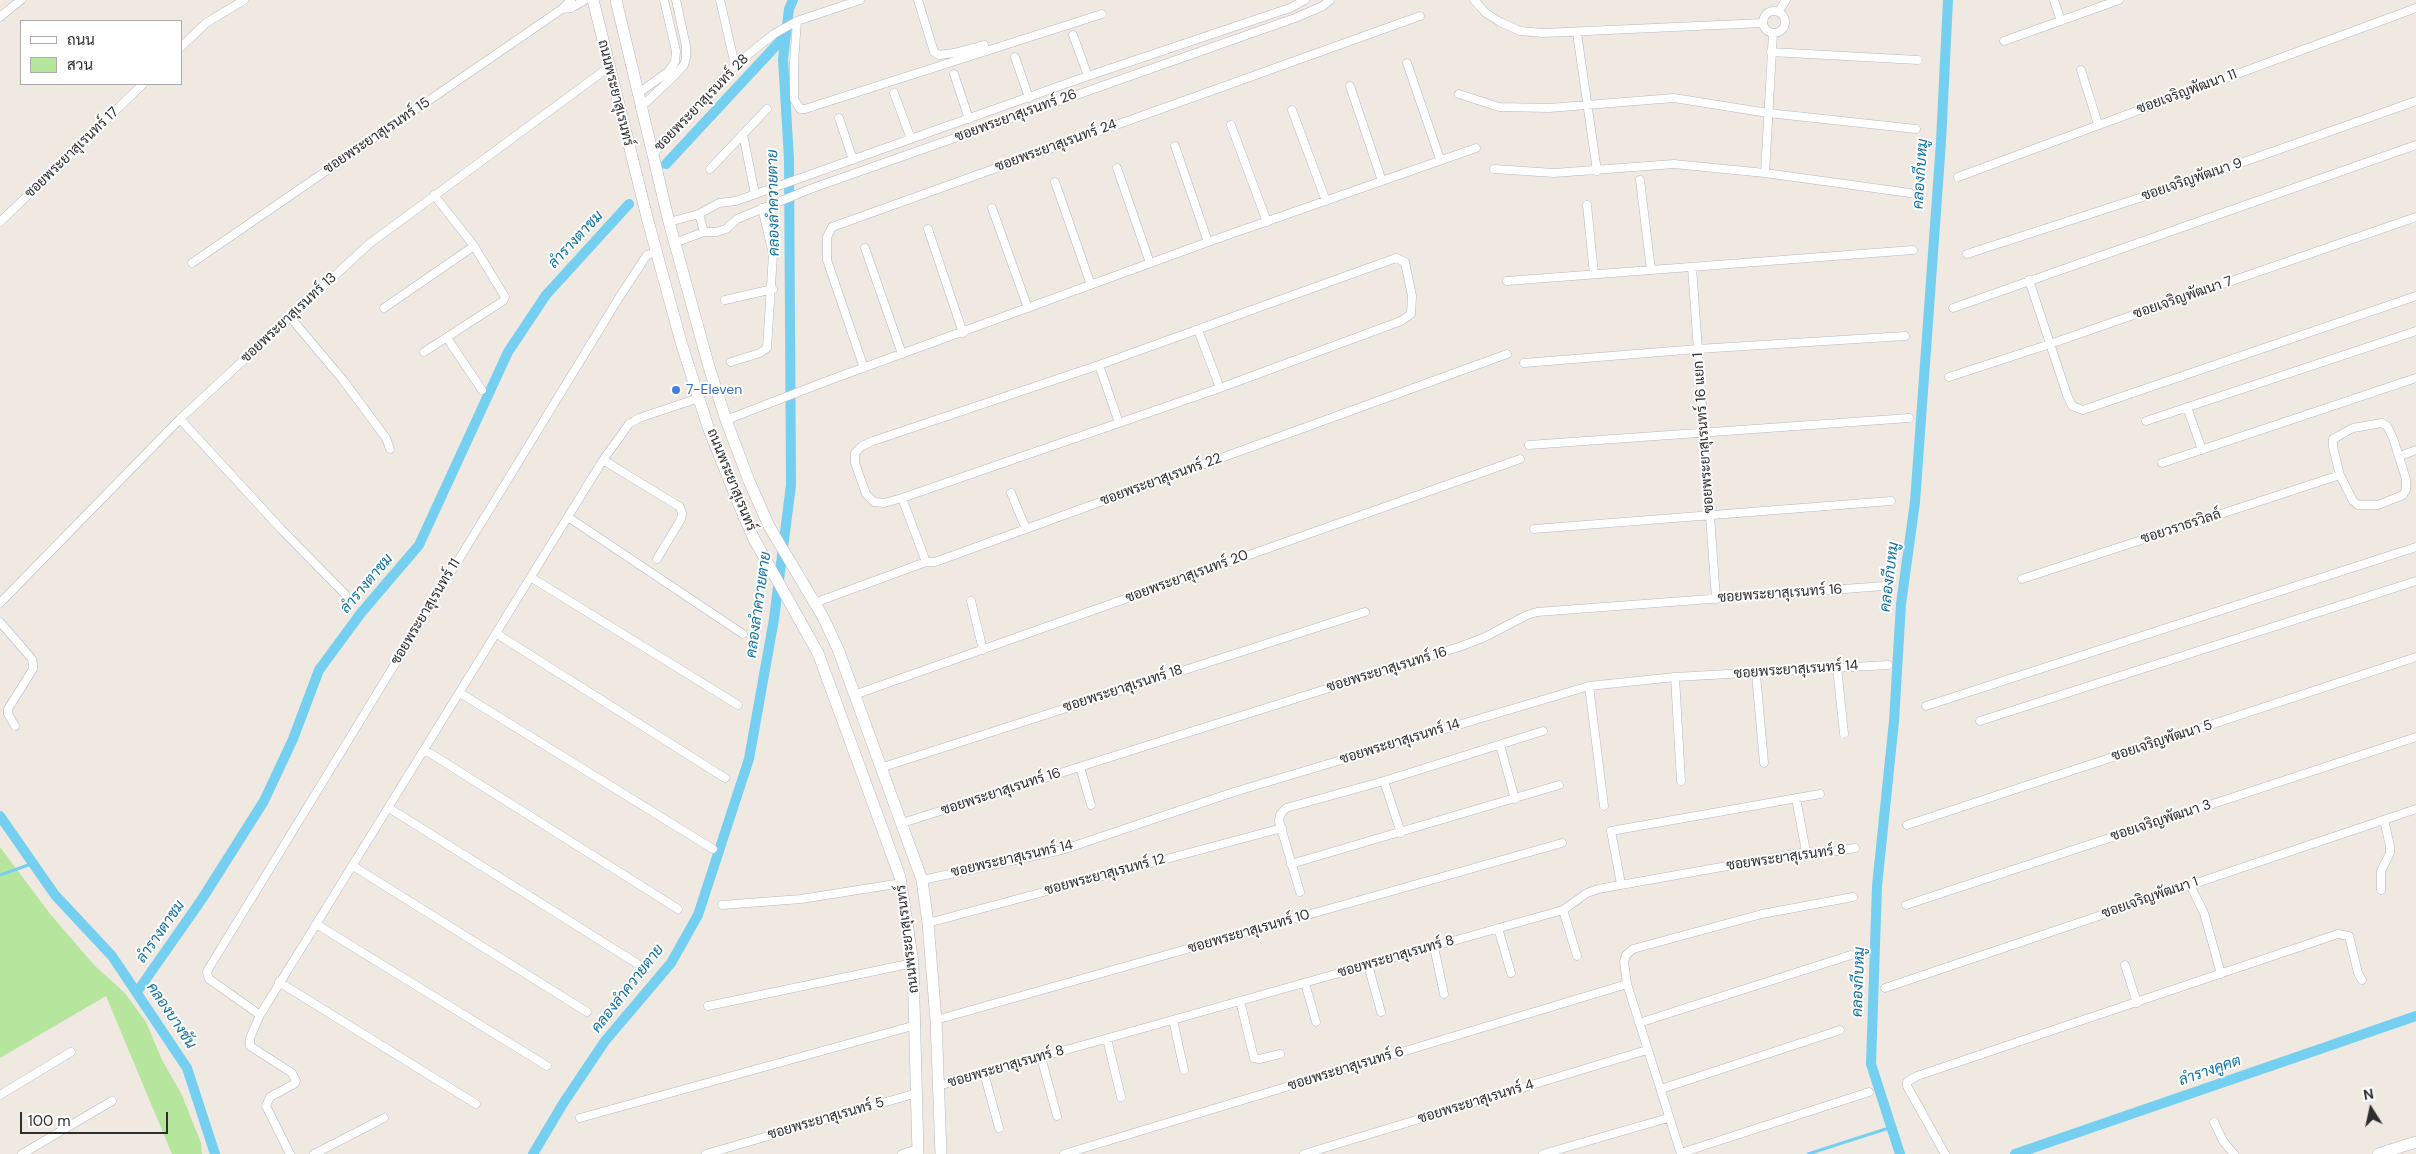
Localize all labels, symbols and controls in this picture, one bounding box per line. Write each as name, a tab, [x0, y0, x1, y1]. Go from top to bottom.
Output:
legend	[20, 20, 182, 85]
text: ถนน	[67, 30, 95, 50]
street label: ถนนพระยาสุเรนทร์	[594, 38, 636, 148]
street label: ซอยพระยาสุเรนทร์ 28	[651, 51, 753, 155]
text: สวน	[67, 55, 93, 75]
street label: ซอยเจริญพัฒนา 11	[2135, 66, 2239, 118]
street label: ซอยพระยาสุเรนทร์ 26	[953, 86, 1079, 146]
street label: ซอยพระยาสุเรนทร์ 15	[321, 94, 433, 178]
street label: ซอยพระยาสุเรนทร์ 17	[22, 104, 122, 202]
street label: ซอยพระยาสุเรนทร์ 24	[993, 116, 1119, 176]
water label: คลองกีบหมู	[1910, 138, 1932, 210]
water label: คลองลำควายตาย	[764, 149, 784, 257]
street label: ซอยเจริญพัฒนา 9	[2139, 155, 2245, 205]
water label: ลำรางตาชม	[545, 208, 607, 272]
street label: ซอยพระยาสุเรนทร์ 13	[238, 269, 340, 367]
street label: ซอยเจริญพัฒนา 7	[2131, 273, 2235, 323]
street label: ซอยพระยาสุเรนทร์ 16 แยก 1	[1690, 352, 1718, 514]
place label: 7-Eleven	[686, 382, 742, 398]
marker: 7-Eleven	[670, 384, 682, 396]
street label: ถนนพระยาสุเรนทร์	[703, 426, 759, 534]
street label: ซอยพระยาสุเรนทร์ 22	[1098, 450, 1224, 510]
street label: ซอยวราธรวิลล์	[2139, 506, 2223, 548]
water label: คลองกีบหมู	[1877, 541, 1903, 613]
street label: ซอยพระยาสุเรนทร์ 20	[1123, 547, 1251, 607]
water label: ลำรางตาชม	[337, 551, 397, 617]
water label: คลองลำควายตาย	[743, 551, 775, 659]
street label: ซอยพระยาสุเรนทร์ 11	[388, 556, 464, 668]
street label: ซอยพระยาสุเรนทร์ 16	[1717, 581, 1843, 607]
street label: ซอยพระยาสุเรนทร์ 16	[1325, 644, 1449, 696]
street label: ซอยพระยาสุเรนทร์ 14	[1733, 657, 1859, 683]
street label: ซอยพระยาสุเรนทร์ 18	[1061, 662, 1185, 716]
street label: ซอยพระยาสุเรนทร์ 14	[1338, 716, 1462, 768]
street label: ซอยเจริญพัฒนา 5	[2109, 717, 2215, 765]
street label: ซอยพระยาสุเรนทร์ 16	[939, 765, 1063, 819]
street label: ซอยเจริญพัฒนา 3	[2109, 797, 2213, 845]
street label: ซอยพระยาสุเรนทร์ 14	[949, 837, 1075, 881]
street label: ซอยพระยาสุเรนทร์ 8	[1725, 841, 1847, 875]
street label: ซอยพระยาสุเรนทร์ 12	[1043, 851, 1167, 899]
street label: ซอยเจริญพัฒนา 1	[2100, 874, 2200, 922]
street label: ถนนพระยาสุเรนทร์	[893, 884, 923, 994]
water label: ลำรางตาชม	[133, 897, 189, 967]
street label: ซอยพระยาสุเรนทร์ 10	[1186, 907, 1312, 957]
street label: ซอยพระยาสุเรนทร์ 8	[1336, 932, 1456, 982]
water label: คลองลำควายตาย	[588, 941, 668, 1037]
water label: คลองกีบหมู	[1849, 946, 1869, 1018]
water label: คลองบางชัน	[142, 980, 200, 1052]
street label: ซอยพระยาสุเรนทร์ 8	[946, 1042, 1066, 1092]
street label: ซอยพระยาสุเรนทร์ 6	[1286, 1043, 1406, 1095]
water label: ลำรางคูคต	[2177, 1052, 2243, 1090]
street label: ซอยพระยาสุเรนทร์ 4	[1416, 1076, 1536, 1128]
north arrow	[2346, 1084, 2396, 1134]
text: N	[2362, 1084, 2375, 1104]
street label: ซอยพระยาสุเรนทร์ 5	[766, 1094, 886, 1144]
scale bar	[22, 1102, 170, 1134]
text: 100 m	[28, 1111, 71, 1131]

